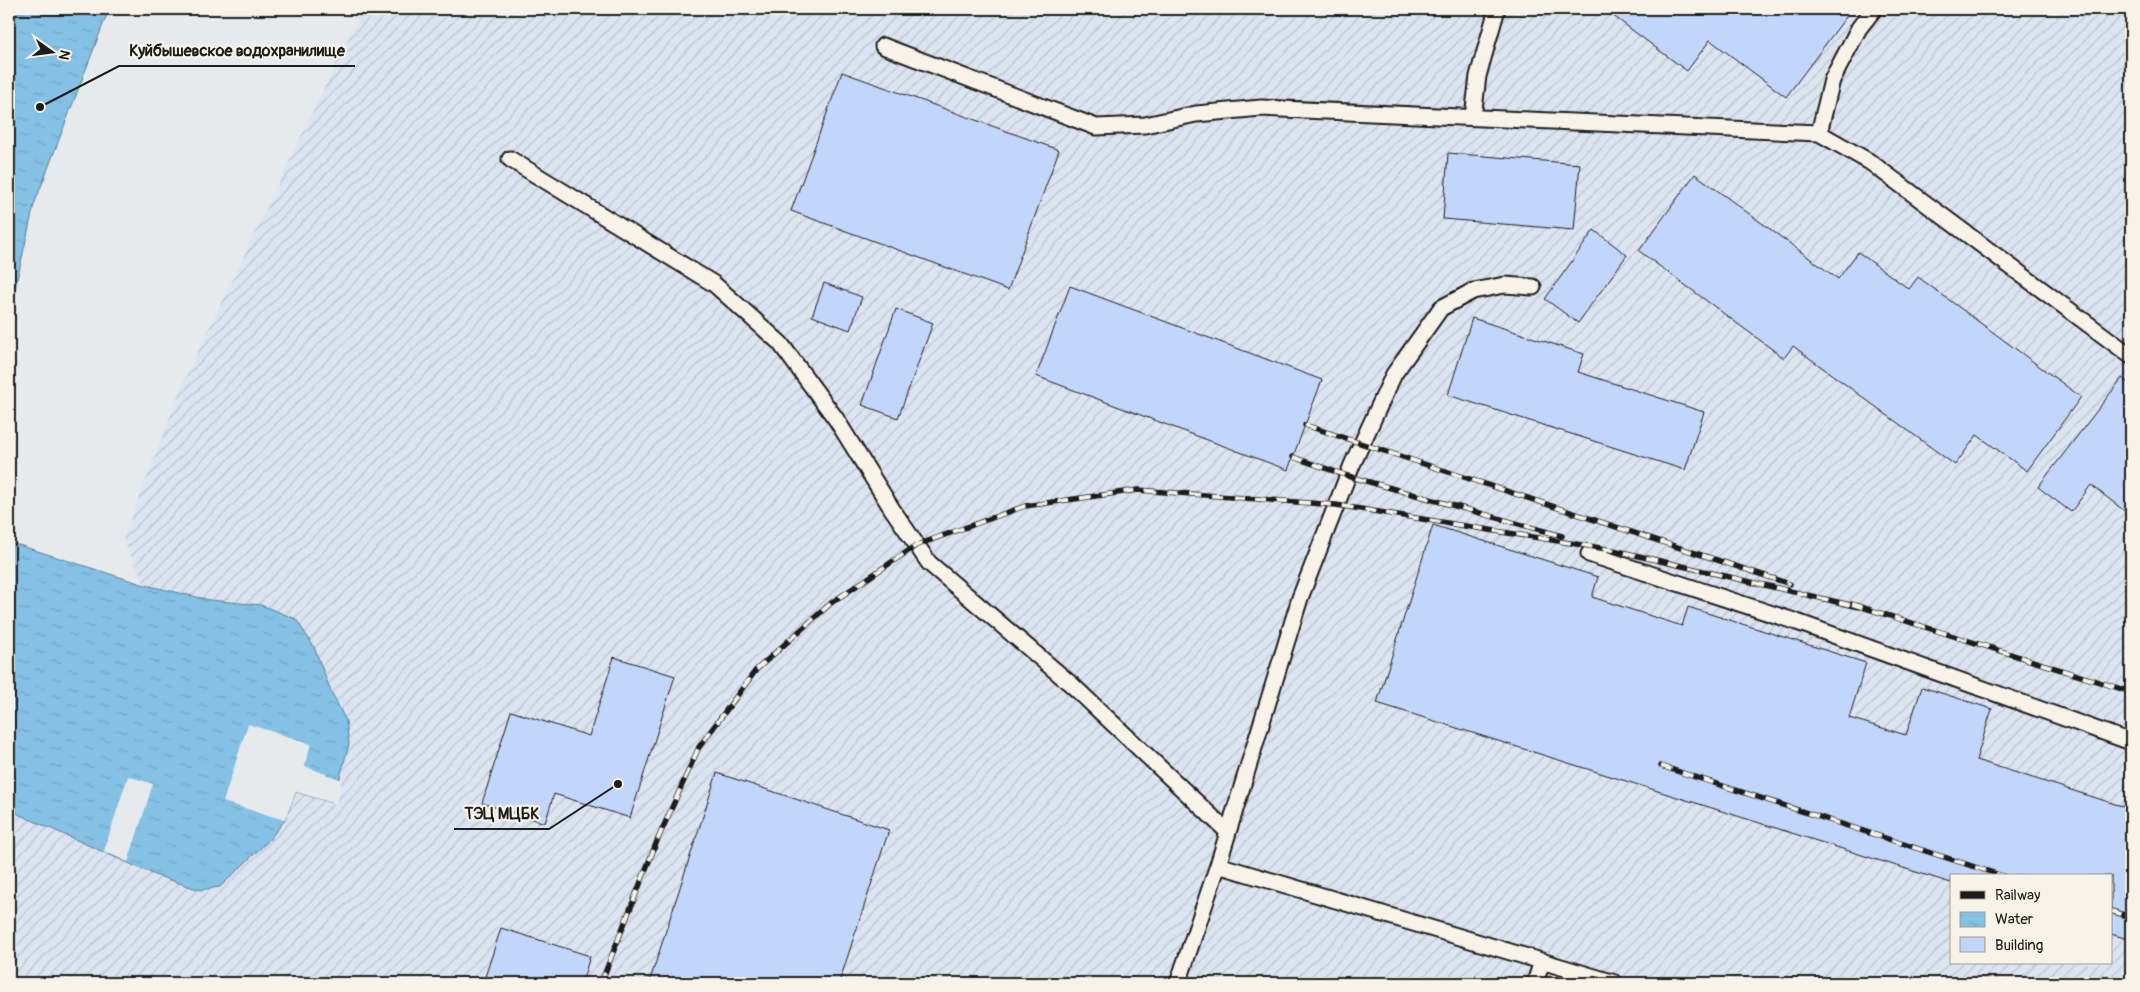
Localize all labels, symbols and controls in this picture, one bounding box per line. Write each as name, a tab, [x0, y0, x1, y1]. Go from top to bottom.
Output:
north arrow	[28, 28, 78, 78]
callout: Куйбышевское водохранилище	[119, 35, 355, 66]
text: Куйбышевское водохранилище	[129, 41, 346, 61]
text: N	[55, 48, 74, 62]
callout: ТЭЦ МЦБК	[454, 798, 549, 829]
text: ТЭЦ МЦБК	[464, 804, 540, 824]
legend	[1950, 874, 2112, 964]
text: Railway	[1995, 886, 2041, 905]
text: Water	[1995, 910, 2034, 929]
text: Building	[1995, 936, 2043, 955]

